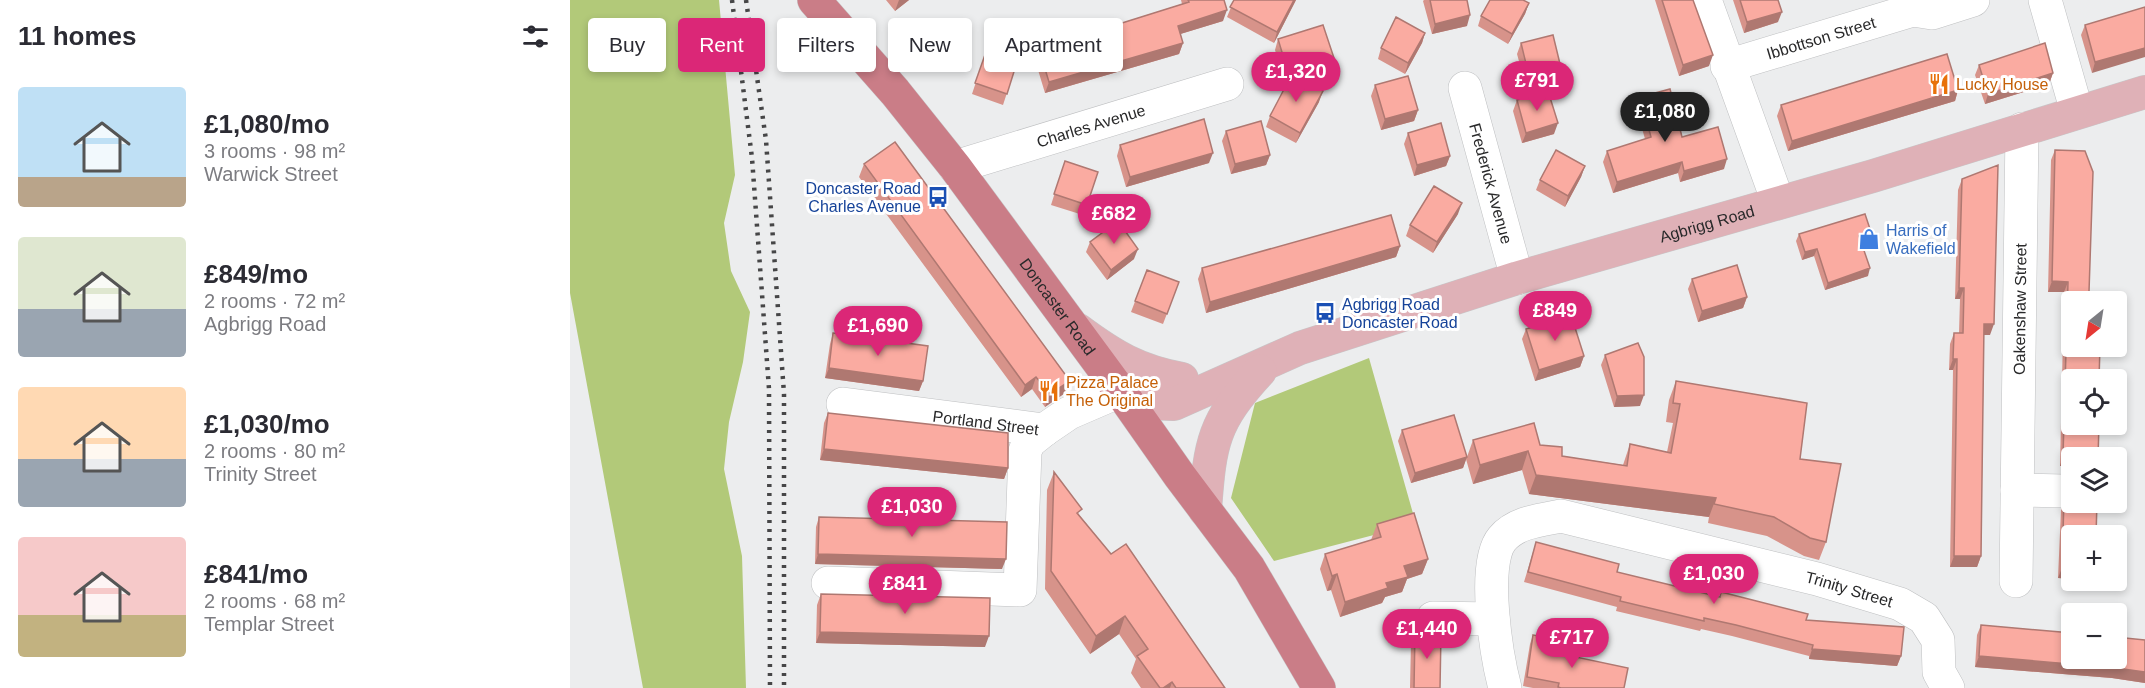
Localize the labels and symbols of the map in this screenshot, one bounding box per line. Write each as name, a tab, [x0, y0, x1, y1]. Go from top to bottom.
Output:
street label: Ibbottson Street	[1764, 13, 1878, 62]
pin: £1,320	[1247, 52, 1345, 103]
pin: £791	[1501, 61, 1573, 112]
restaurant icon: Lucky House	[1927, 72, 1951, 96]
place label: Lucky House	[1956, 76, 2049, 93]
pin: £1,080	[1616, 92, 1714, 143]
street label: Charles Avenue	[1034, 101, 1147, 150]
street label: Frederick Avenue	[1467, 121, 1516, 246]
place label: Doncaster Road Charles Avenue	[805, 180, 921, 215]
bus stop icon: Doncaster Road Charles Avenue	[926, 185, 950, 209]
pin: £682	[1078, 194, 1150, 245]
street label: Agbrigg Road	[1658, 202, 1756, 245]
place label: Harris of Wakefield	[1886, 222, 1956, 257]
shop icon: Harris of Wakefield	[1857, 227, 1881, 251]
street label: Oakenshaw Street	[2010, 243, 2029, 375]
street label: Doncaster Road	[1017, 255, 1099, 358]
pin: £849	[1519, 291, 1591, 342]
north arrow	[2061, 291, 2127, 357]
place label: Agbrigg Road Doncaster Road	[1342, 296, 1458, 331]
bus stop icon: Agbrigg Road Doncaster Road	[1313, 301, 1337, 325]
pin: £1,690	[829, 306, 927, 357]
place label: Pizza Palace The Original	[1066, 374, 1159, 409]
restaurant icon: Pizza Palace The Original	[1037, 379, 1061, 403]
street label: Portland Street	[932, 407, 1040, 438]
pin: £1,030	[863, 487, 961, 538]
pin: £1,030	[1665, 554, 1763, 605]
pin: £841	[869, 564, 941, 615]
street label: Trinity Street	[1804, 568, 1895, 610]
pin: £1,440	[1378, 609, 1476, 660]
pin: £717	[1536, 618, 1608, 669]

